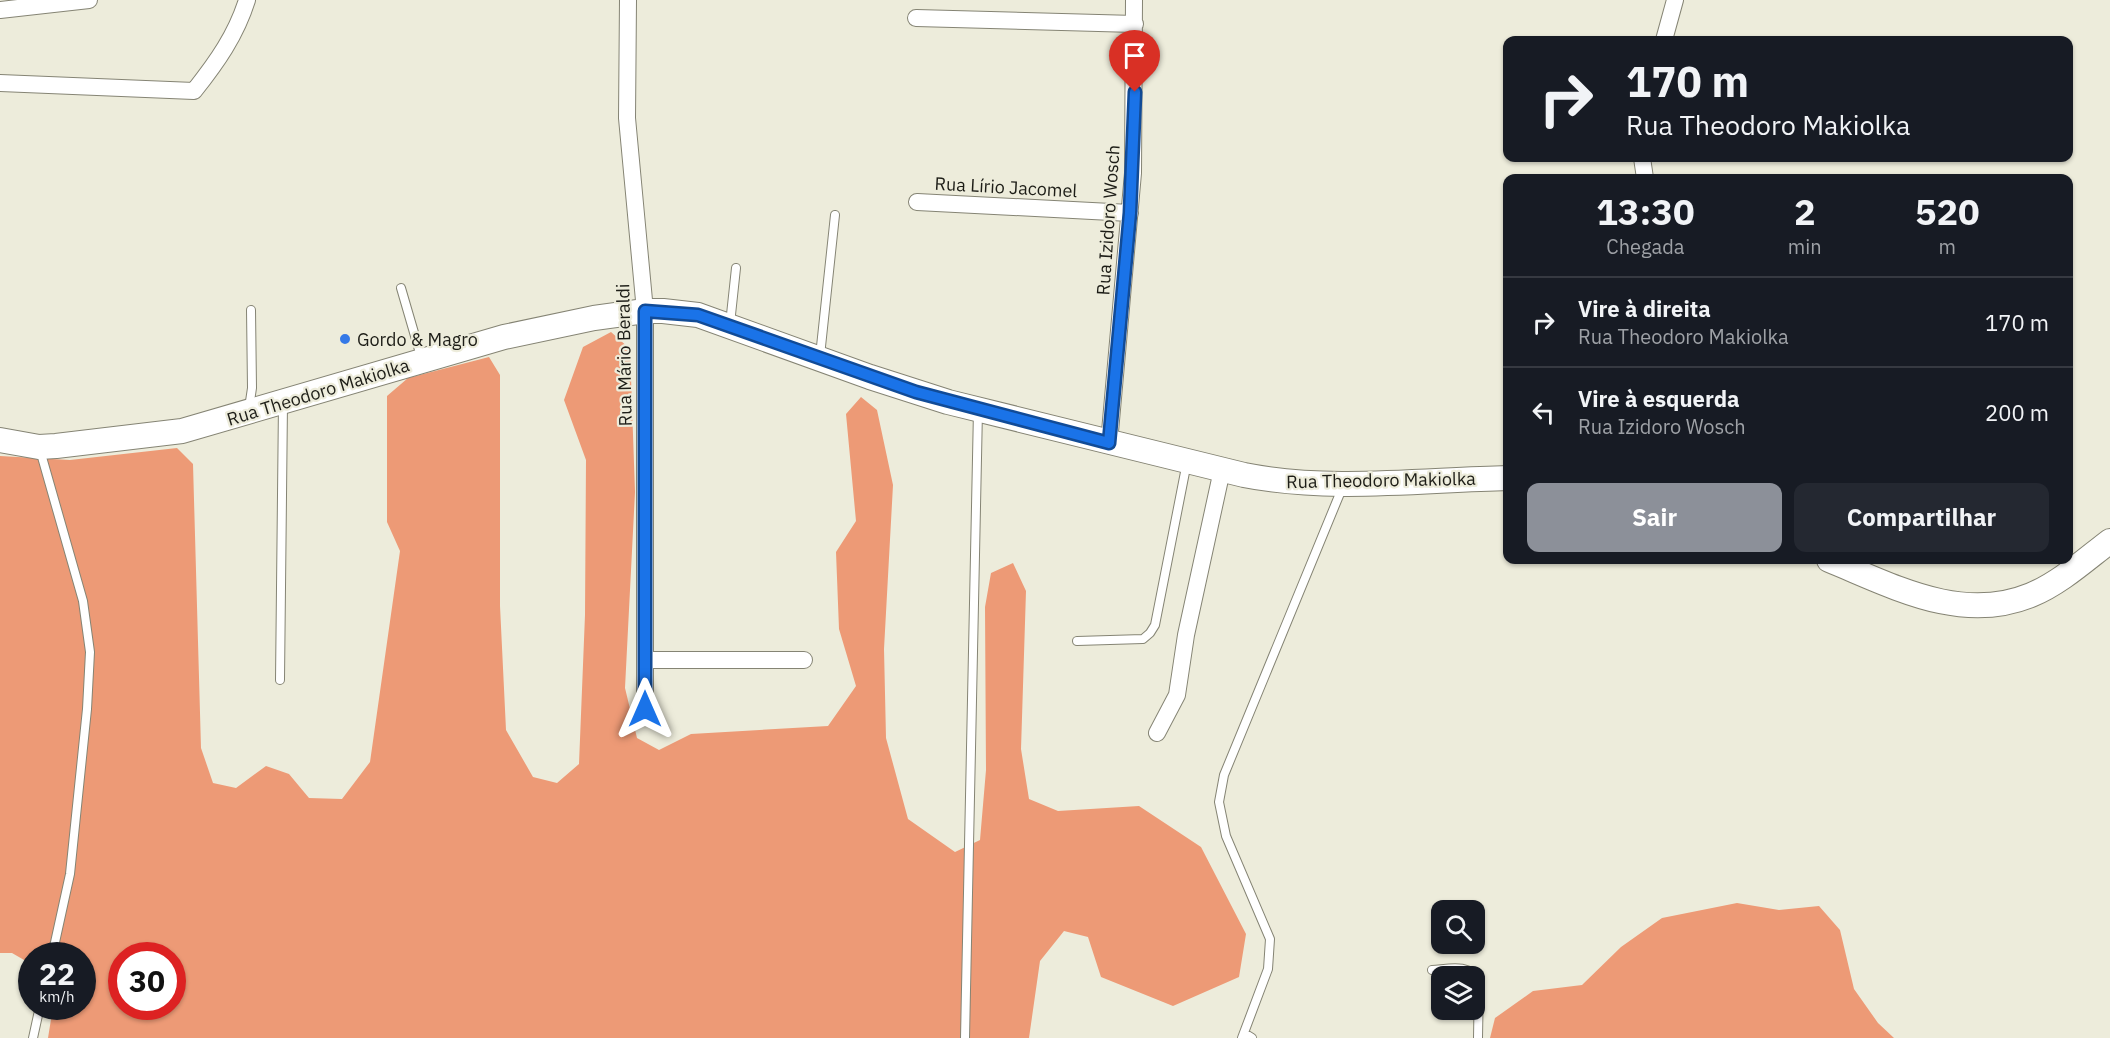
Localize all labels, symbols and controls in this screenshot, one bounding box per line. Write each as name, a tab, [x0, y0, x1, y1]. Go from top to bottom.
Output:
pin	[1109, 30, 1160, 92]
icon: arrive	[1118, 39, 1151, 72]
text: 170 m	[1626, 54, 1749, 109]
icon: right	[1527, 60, 1605, 138]
text: Rua Theodoro Makiolka	[1626, 107, 1910, 142]
street label: Rua Izidoro Wosch	[1091, 144, 1125, 296]
street label: Rua Lírio Jacomel	[934, 172, 1078, 202]
text: 13:30	[1596, 188, 1695, 235]
text: 2	[1794, 188, 1816, 235]
text: 520	[1915, 188, 1980, 235]
text: Chegada	[1606, 233, 1685, 260]
text: min	[1788, 233, 1822, 260]
text: m	[1939, 233, 1956, 260]
street label: Rua Mário Beraldi	[611, 283, 637, 427]
text: Vire à direita	[1578, 294, 1711, 323]
icon: right	[1527, 306, 1560, 339]
text: 170 m	[1985, 308, 2049, 337]
text: Rua Theodoro Makiolka	[1578, 323, 1789, 350]
place label: Gordo & Magro	[357, 328, 478, 351]
marker: Gordo & Magro	[338, 332, 352, 346]
street label: Rua Theodoro Makiolka	[224, 353, 412, 431]
text: Vire à esquerda	[1578, 384, 1740, 413]
icon: left	[1527, 396, 1560, 429]
text: 200 m	[1985, 398, 2049, 427]
text: Rua Izidoro Wosch	[1578, 413, 1746, 440]
street label: Rua Theodoro Makiolka	[1286, 467, 1476, 493]
button: Sair	[1527, 483, 1782, 552]
button: Compartilhar	[1794, 483, 2049, 552]
position arrow	[613, 677, 677, 741]
map controls	[1431, 900, 1485, 1020]
button: search	[1431, 900, 1485, 954]
speed limit sign: 30	[108, 942, 186, 1020]
text: 22	[39, 954, 75, 993]
button: layers	[1431, 966, 1485, 1020]
text: km/h	[39, 987, 75, 1006]

